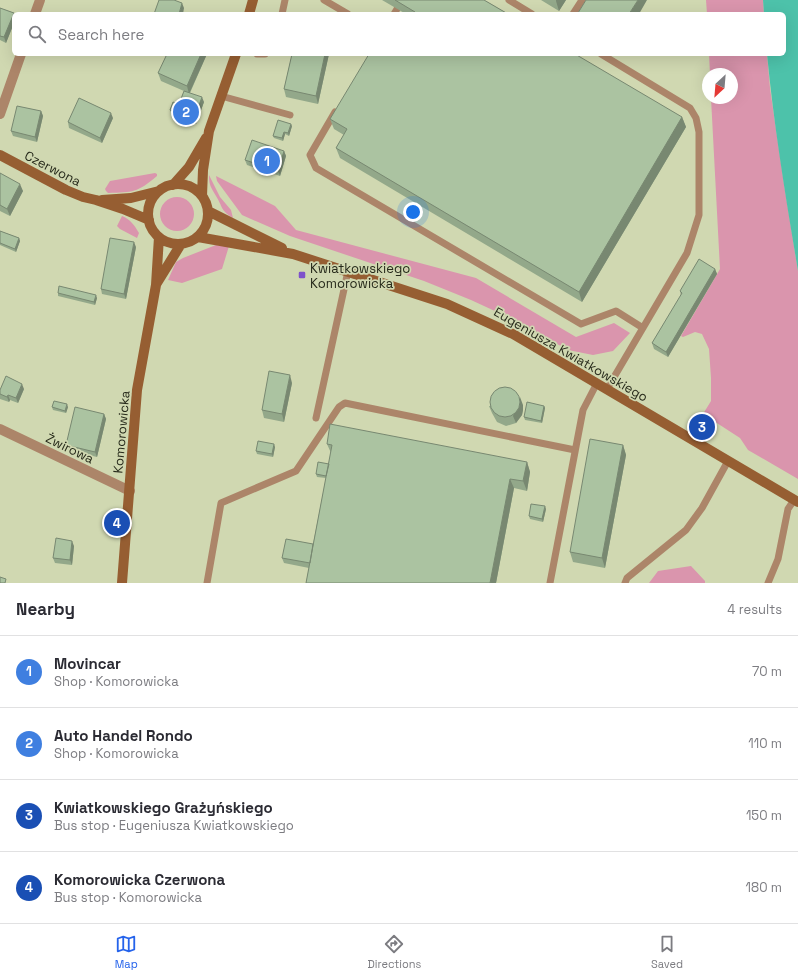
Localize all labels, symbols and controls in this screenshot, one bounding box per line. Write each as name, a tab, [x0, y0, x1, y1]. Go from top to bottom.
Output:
search box	[12, 12, 786, 56]
icon: search	[26, 23, 48, 45]
text: Search here	[58, 25, 144, 44]
north arrow	[702, 68, 738, 104]
pin: 2	[173, 97, 199, 127]
pin: 1	[254, 146, 280, 176]
street label: Czerwona	[22, 147, 84, 190]
your location	[403, 202, 423, 222]
place label: Kwiatkowskiego Komorowicka	[310, 260, 410, 292]
marker: Kwiatkowskiego Komorowicka	[297, 270, 307, 280]
street label: Eugeniusza Kwiatkowskiego	[491, 303, 651, 406]
street label: Komorowicka	[109, 389, 134, 474]
pin: 3	[689, 412, 715, 442]
street label: Żwirowa	[43, 430, 97, 468]
pin: 4	[104, 508, 130, 538]
text: Nearby	[16, 598, 75, 620]
text: 4 results	[727, 601, 782, 618]
text: Movincar	[54, 654, 121, 673]
text: 1	[26, 663, 32, 680]
text: 70 m	[752, 663, 782, 680]
text: Shop · Komorowicka	[54, 673, 179, 690]
text: Auto Handel Rondo	[54, 726, 193, 745]
text: 2	[25, 735, 33, 752]
text: 110 m	[748, 735, 782, 752]
text: Shop · Komorowicka	[54, 745, 179, 762]
text: Kwiatkowskiego Grażyńskiego	[54, 798, 273, 817]
text: 3	[25, 807, 33, 824]
text: 150 m	[746, 807, 782, 824]
text: Bus stop · Eugeniusza Kwiatkowskiego	[54, 817, 294, 834]
text: Komorowicka Czerwona	[54, 870, 225, 889]
text: 4	[25, 879, 33, 896]
text: 180 m	[746, 879, 782, 896]
text: Bus stop · Komorowicka	[54, 889, 202, 906]
tab: Map	[115, 933, 138, 971]
tab: Directions	[367, 933, 421, 971]
tab: Saved	[651, 933, 683, 971]

